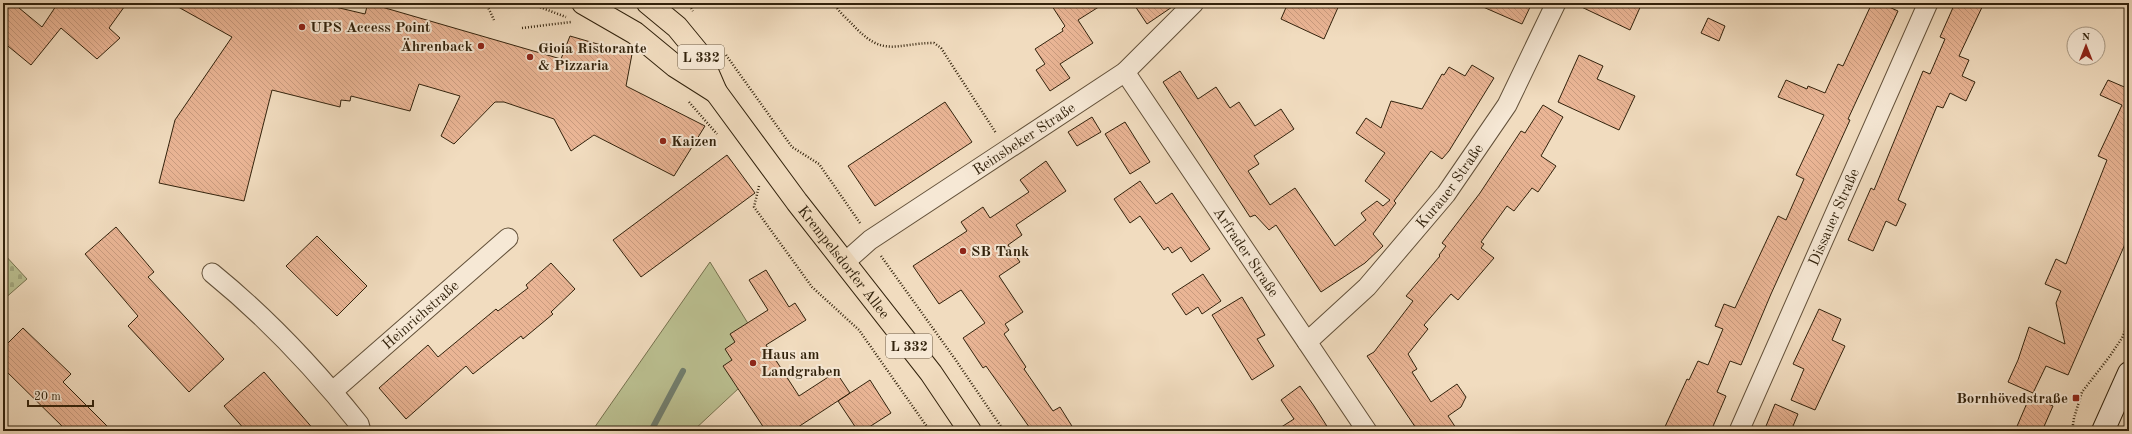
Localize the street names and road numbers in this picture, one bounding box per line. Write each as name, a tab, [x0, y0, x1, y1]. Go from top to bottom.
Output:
road number: L 332	[678, 45, 724, 69]
street label: Reinsbeker Straße	[971, 101, 1079, 179]
street label: Kurauer Straße	[1414, 142, 1487, 232]
street label: Dissauer Straße	[1807, 167, 1863, 268]
street label: Krempelsdorfer Allee	[794, 204, 892, 322]
street label: Arfrader Straße	[1210, 205, 1280, 300]
street label: Heinrichstraße	[380, 278, 462, 353]
road number: L 332	[886, 334, 932, 358]

